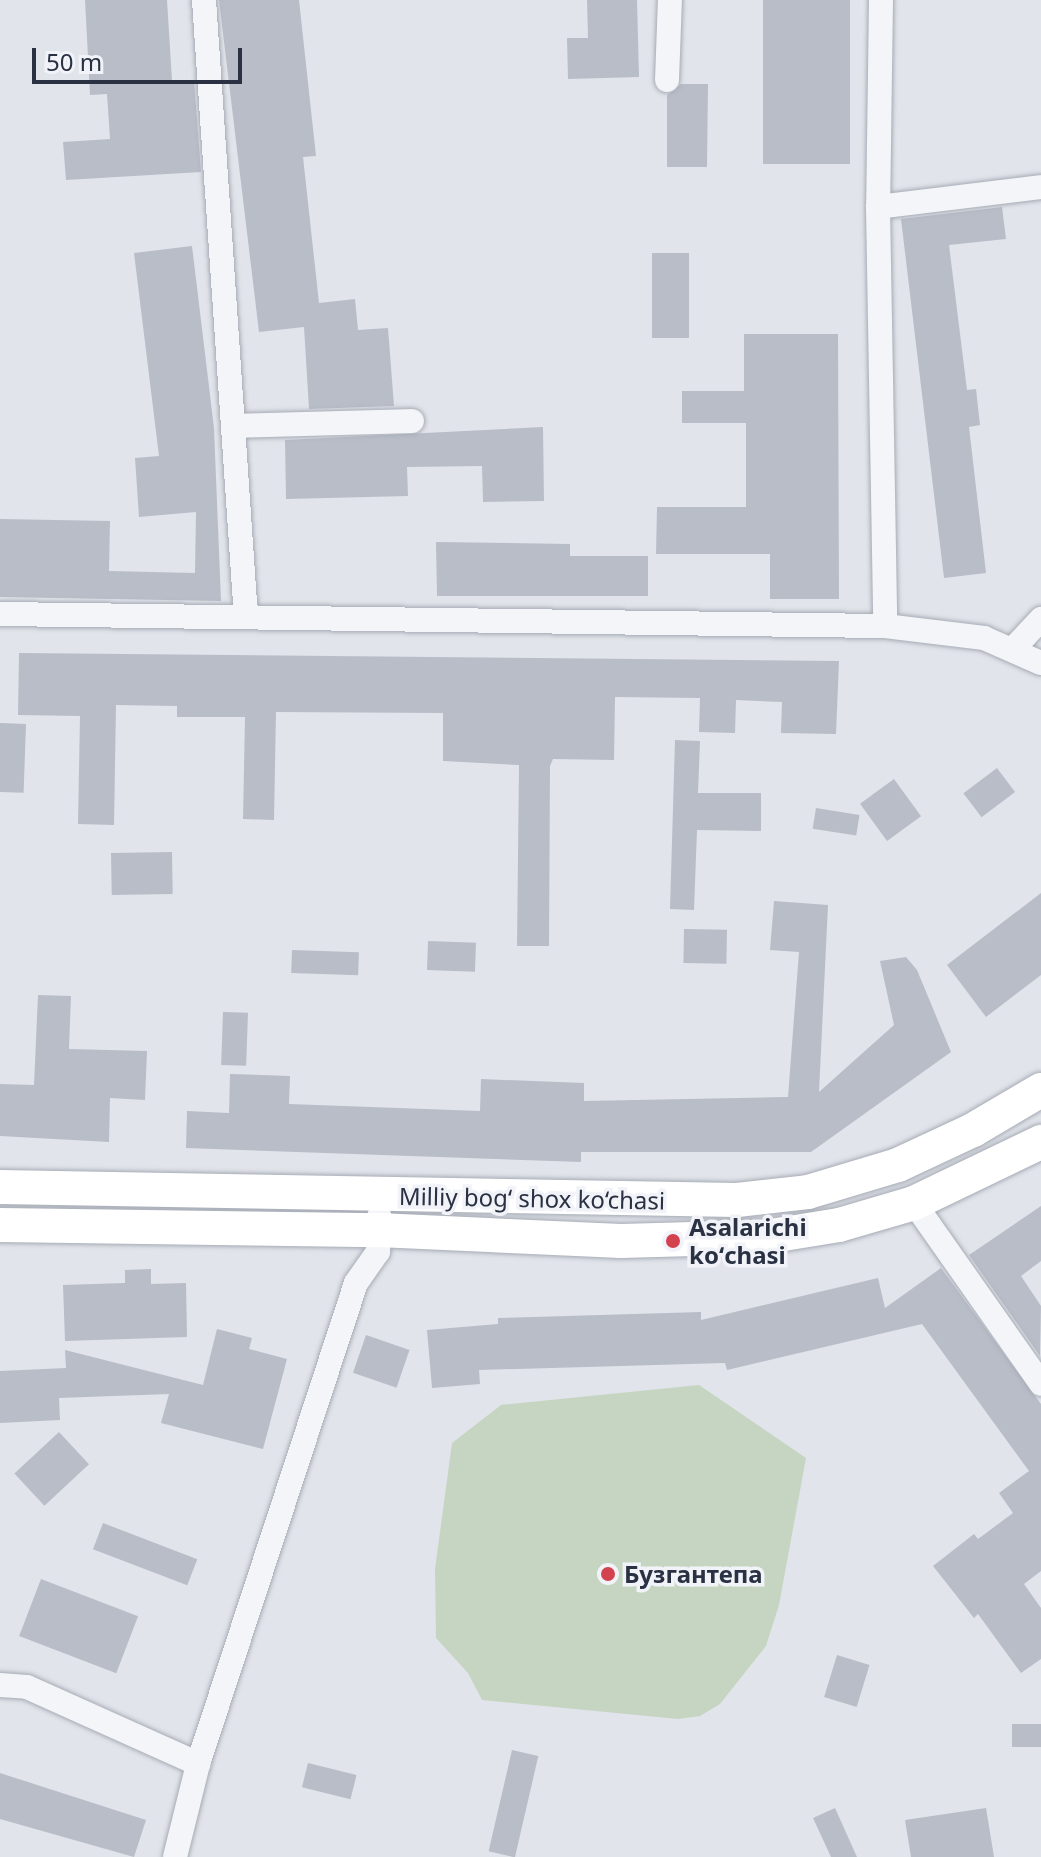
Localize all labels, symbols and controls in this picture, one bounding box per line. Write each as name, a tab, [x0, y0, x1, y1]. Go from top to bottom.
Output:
scale bar	[36, 32, 246, 82]
text: 50 m	[46, 45, 102, 78]
street label: Milliy bog‘ shox ko‘chasi	[399, 1181, 665, 1215]
place label: Asalarichi koʻchasi	[689, 1213, 807, 1269]
marker: Asalarichi koʻchasi	[664, 1232, 682, 1250]
place label: Бузгантепа	[624, 1560, 763, 1588]
marker: Бузгантепа	[599, 1565, 617, 1583]

